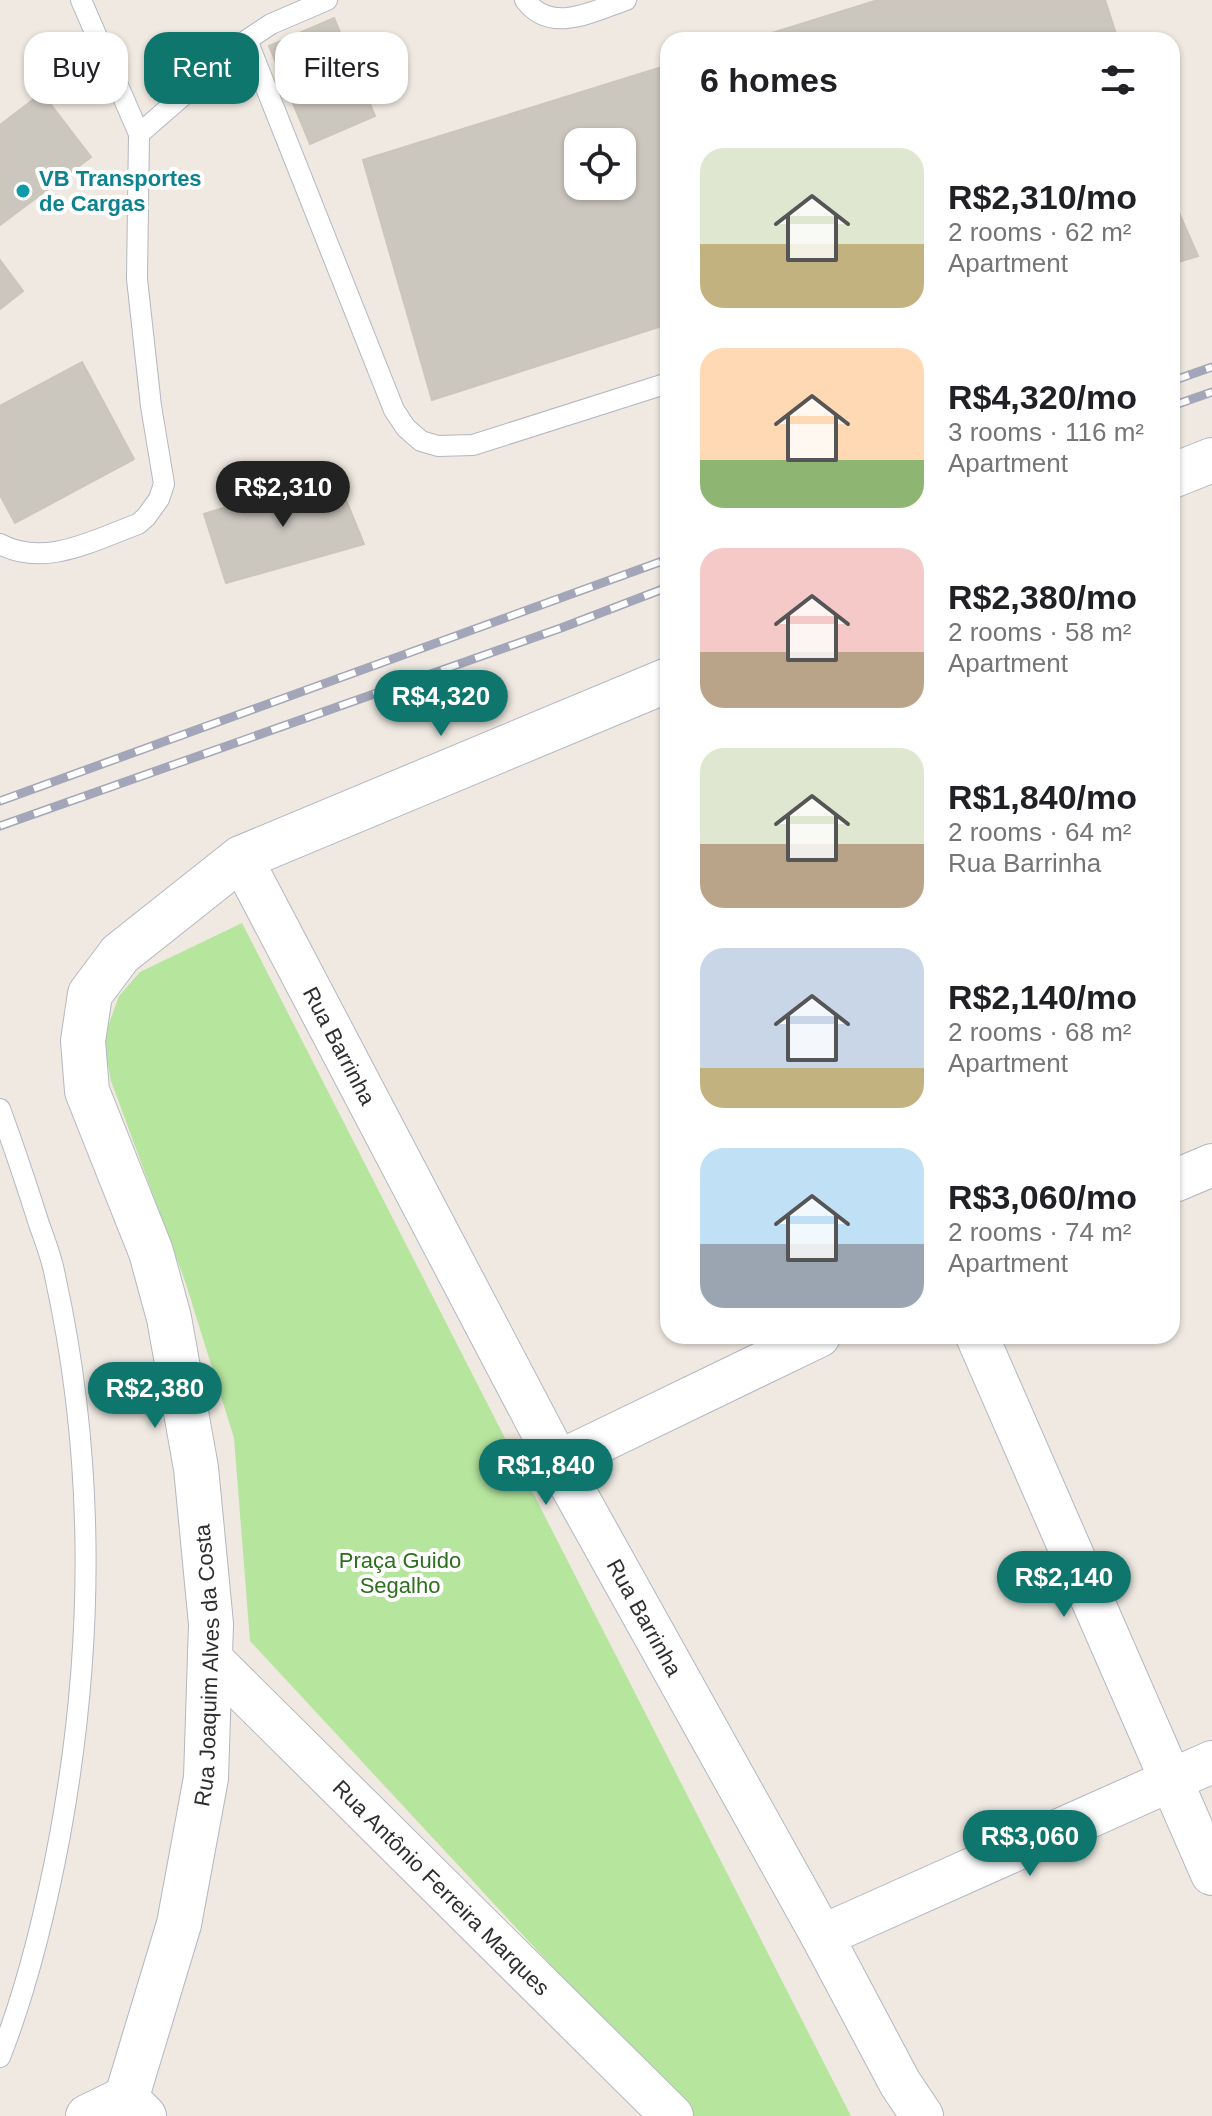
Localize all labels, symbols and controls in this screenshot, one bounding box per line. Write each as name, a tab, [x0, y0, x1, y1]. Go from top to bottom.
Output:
chip: Buy	[24, 32, 128, 104]
chip: Rent	[144, 32, 259, 104]
chip: Filters	[275, 32, 408, 104]
icon: filters	[1096, 58, 1140, 102]
text: 6 homes	[700, 61, 838, 99]
map controls	[564, 128, 636, 200]
button: locate	[564, 128, 636, 200]
place label: VB Transportes de Cargas	[39, 166, 202, 216]
text: R$2,310/mo	[948, 178, 1137, 216]
icon: home	[764, 180, 860, 276]
marker: VB Transportes de Cargas	[14, 182, 32, 200]
text: 2 rooms · 62 m²	[948, 217, 1132, 247]
text: Apartment	[948, 248, 1068, 278]
text: R$4,320/mo	[948, 378, 1137, 416]
icon: home	[764, 380, 860, 476]
text: 3 rooms · 116 m²	[948, 417, 1144, 447]
text: Apartment	[948, 448, 1068, 478]
pin: R$2,310	[209, 461, 357, 529]
text: R$2,310	[234, 472, 332, 502]
text: R$2,380/mo	[948, 578, 1137, 616]
icon: home	[764, 580, 860, 676]
text: 2 rooms · 58 m²	[948, 617, 1132, 647]
text: Apartment	[948, 648, 1068, 678]
pin: R$4,320	[367, 670, 515, 738]
text: R$4,320	[392, 681, 490, 711]
text: R$1,840/mo	[948, 778, 1137, 816]
icon: home	[764, 780, 860, 876]
text: 2 rooms · 64 m²	[948, 817, 1132, 847]
text: Rua Barrinha	[948, 848, 1101, 878]
text: R$2,140/mo	[948, 978, 1137, 1016]
icon: home	[764, 980, 860, 1076]
street label: Rua Barrinha	[298, 982, 381, 1110]
text: 2 rooms · 68 m²	[948, 1017, 1132, 1047]
text: Apartment	[948, 1048, 1068, 1078]
text: R$3,060/mo	[948, 1178, 1137, 1216]
icon: home	[764, 1180, 860, 1276]
text: 2 rooms · 74 m²	[948, 1217, 1132, 1247]
text: Apartment	[948, 1248, 1068, 1278]
pin: R$2,380	[81, 1362, 229, 1430]
text: R$2,380	[106, 1373, 204, 1403]
pin: R$1,840	[472, 1439, 620, 1507]
text: R$1,840	[497, 1450, 595, 1480]
street label: Rua Joaquim Alves da Costa	[189, 1522, 224, 1808]
park label: Praça Guido Segalho	[339, 1548, 461, 1598]
pin: R$2,140	[990, 1551, 1138, 1619]
street label: Rua Barrinha	[602, 1555, 687, 1681]
text: R$2,140	[1015, 1562, 1113, 1592]
street label: Rua Antônio Ferreira Marques	[328, 1775, 555, 2000]
pin: R$3,060	[956, 1810, 1104, 1878]
text: R$3,060	[981, 1821, 1079, 1851]

